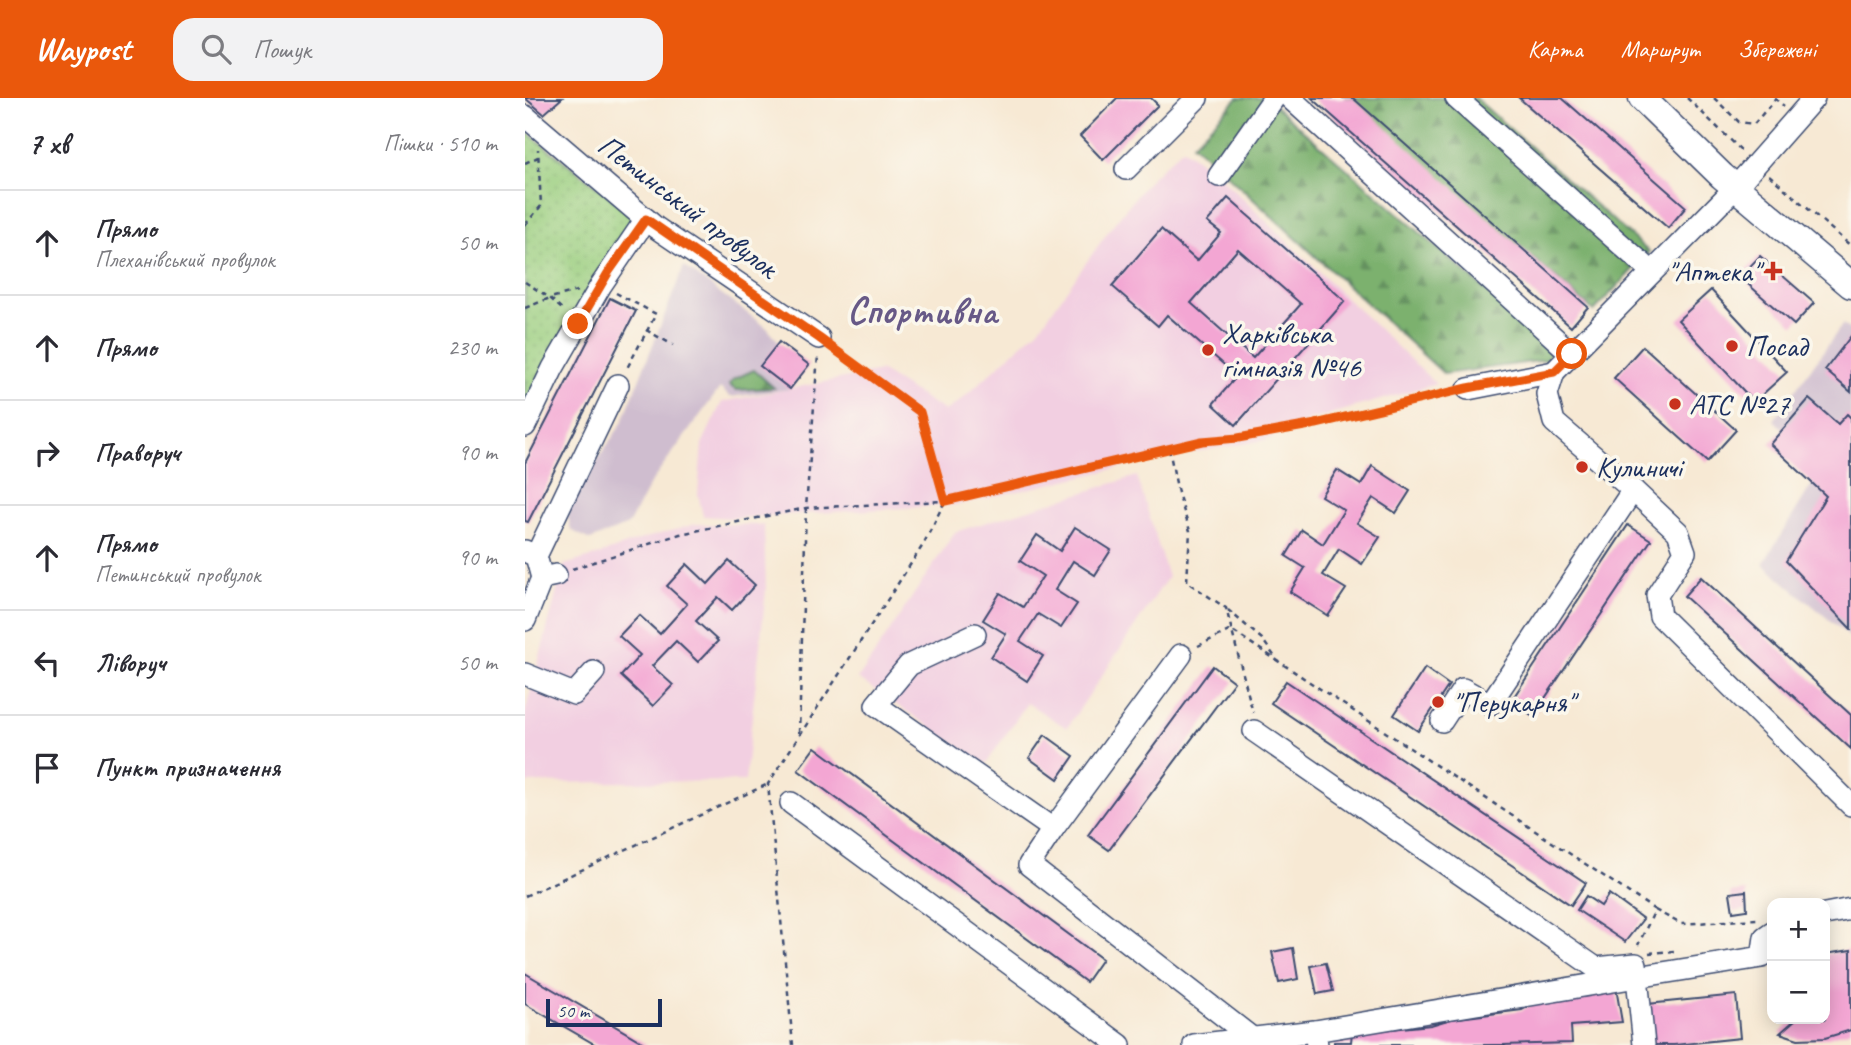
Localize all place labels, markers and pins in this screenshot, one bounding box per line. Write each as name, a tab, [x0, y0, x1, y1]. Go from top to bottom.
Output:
place label: "Аптека"	[1667, 252, 1765, 290]
marker: "Аптека"	[1765, 263, 1781, 279]
place label: Харківська гімназія №46	[1222, 314, 1362, 386]
place label: Посад	[1746, 327, 1809, 365]
marker: Посад	[1724, 338, 1740, 354]
marker: Харківська гімназія №46	[1200, 342, 1216, 358]
place label: АТС №27	[1689, 385, 1791, 423]
marker: АТС №27	[1667, 396, 1683, 412]
place label: Кулиничі	[1596, 448, 1685, 486]
marker: Кулиничі	[1574, 459, 1590, 475]
place label: "Перукарня"	[1452, 683, 1579, 721]
marker: "Перукарня"	[1430, 694, 1446, 710]

